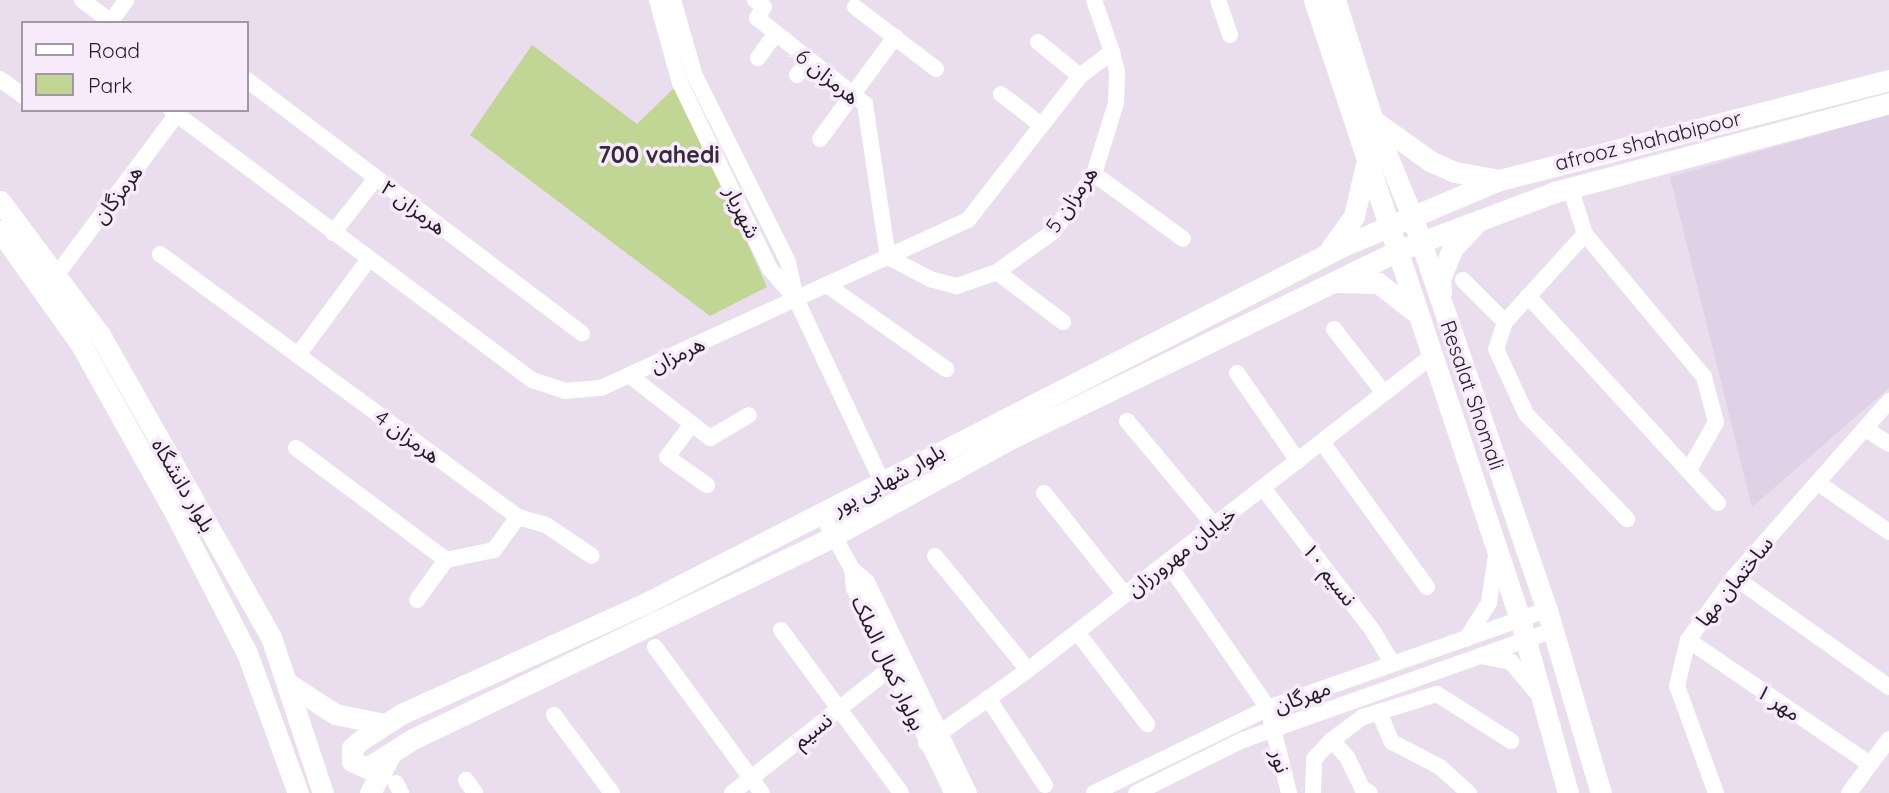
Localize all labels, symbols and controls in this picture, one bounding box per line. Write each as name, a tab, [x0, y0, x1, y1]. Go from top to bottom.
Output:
legend	[21, 21, 248, 112]
text: Road	[88, 37, 140, 63]
street label: هرمزان 6	[791, 43, 865, 109]
text: Park	[88, 72, 132, 98]
street label: afrooz shahabipoor	[1552, 105, 1744, 175]
district label: 700 vahedi	[598, 141, 720, 169]
street label: هرمزگان	[87, 160, 147, 228]
street label: هرمزان 5	[1040, 161, 1102, 237]
street label: هرمزان ۲	[376, 174, 452, 240]
street label: شهریار	[720, 182, 766, 242]
street label: Resalat Shomali	[1436, 317, 1510, 473]
street label: هرمزان	[646, 330, 708, 378]
street label: هرمزان 4	[370, 404, 446, 468]
street label: بلوار دانشگاه	[147, 434, 221, 536]
street label: بلوار شهابی پور	[828, 438, 948, 520]
street label: خیابان مهرورزان	[1121, 500, 1241, 602]
street label: ساختمان مها	[1690, 531, 1778, 631]
street label: نسیم ۱۰	[1298, 538, 1362, 610]
street label: بولوار کمال الملک	[847, 592, 931, 734]
street label: مهرگان	[1270, 674, 1334, 718]
street label: مهر ۱	[1752, 678, 1806, 726]
street label: نسیم	[787, 707, 837, 753]
street label: نور	[1266, 747, 1296, 775]

